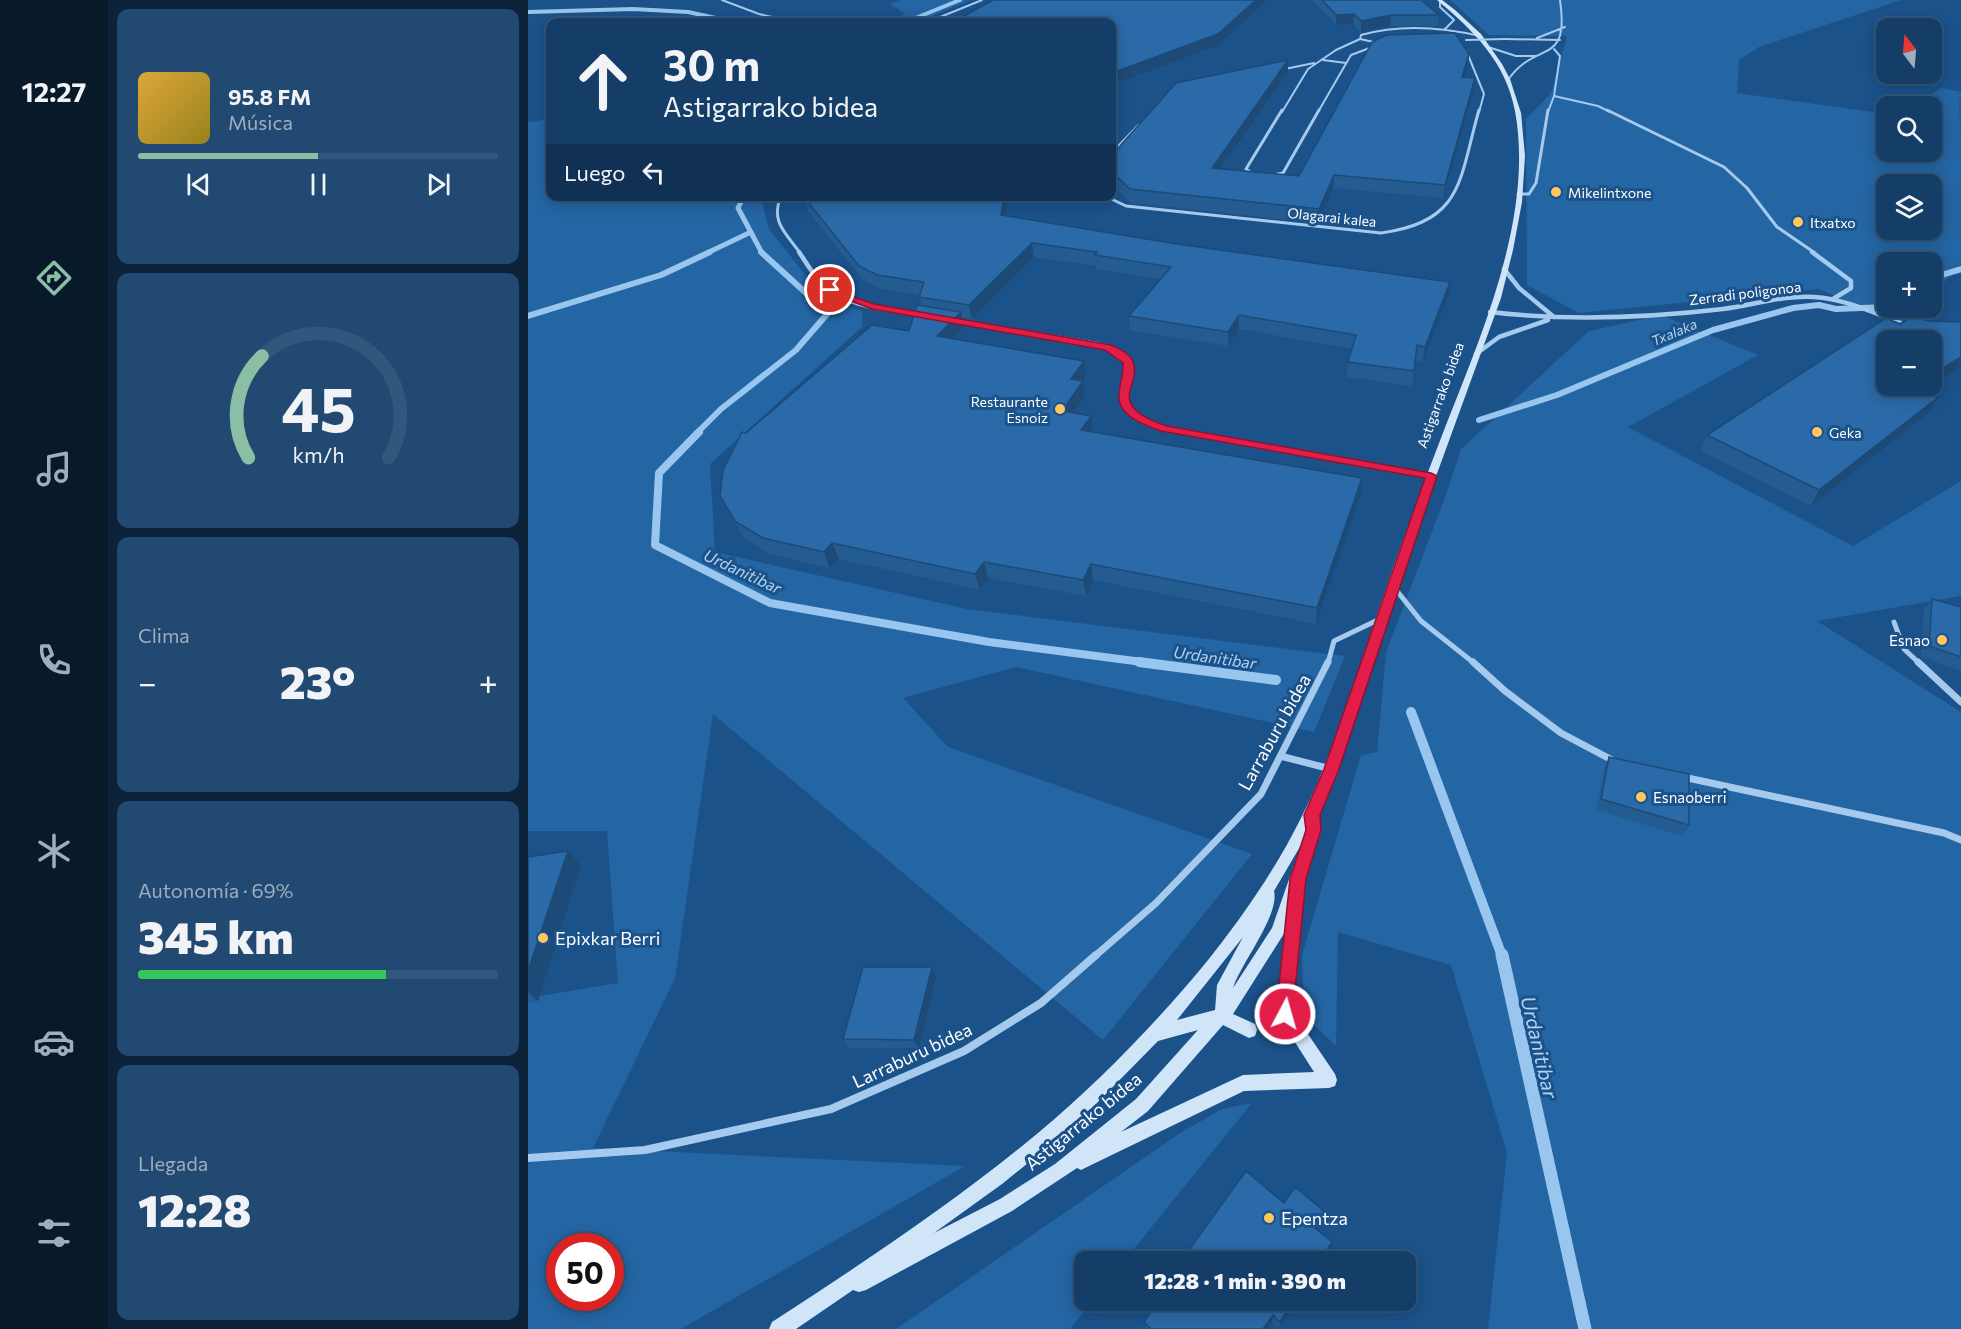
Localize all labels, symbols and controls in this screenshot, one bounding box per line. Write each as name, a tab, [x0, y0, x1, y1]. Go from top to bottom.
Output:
north arrow	[1876, 18, 1942, 84]
map controls	[1876, 18, 1942, 396]
text: 30 m	[663, 38, 760, 90]
icon: ahead	[564, 42, 642, 120]
text: 12:27	[22, 75, 86, 108]
text: 95.8 FM	[228, 83, 311, 110]
text: Astigarrako bidea	[663, 90, 878, 123]
button: search	[1876, 96, 1942, 162]
text: Música	[228, 110, 293, 134]
icon: left	[637, 156, 670, 189]
text: Luego	[564, 159, 625, 186]
icon: previous	[182, 168, 215, 201]
icon: pause	[302, 168, 335, 201]
icon: next	[422, 168, 455, 201]
button: layers	[1876, 174, 1942, 240]
place label: Mikelintxone	[1568, 184, 1651, 201]
marker: Mikelintxone	[1549, 185, 1563, 199]
street label: Olagarai kalea	[1287, 204, 1377, 230]
place label: Itxatxo	[1810, 214, 1856, 231]
marker: Itxatxo	[1791, 215, 1805, 229]
button: +	[1876, 252, 1942, 318]
icon: directions	[33, 257, 75, 299]
pin	[804, 264, 855, 315]
icon: arrive	[813, 273, 846, 306]
street label: Zerradi poligonoa	[1688, 278, 1802, 308]
water label: Txalaka	[1648, 315, 1700, 349]
button: −	[1876, 330, 1942, 396]
street label: Astigarrako bidea	[1413, 340, 1467, 450]
text: 45	[281, 369, 355, 445]
place label: Restaurante Esnoiz	[971, 393, 1048, 426]
marker: Restaurante Esnoiz	[1053, 402, 1067, 416]
place label: Geka	[1829, 424, 1862, 441]
marker: Geka	[1810, 425, 1824, 439]
text: km/h	[292, 441, 344, 467]
icon: music	[33, 448, 75, 490]
water label: Urdanitibar	[701, 545, 785, 598]
text: Clima	[138, 623, 190, 647]
place label: Esnao	[1889, 631, 1930, 649]
marker: Esnao	[1935, 633, 1949, 647]
icon: phone	[33, 639, 75, 681]
water label: Urdanitibar	[1172, 642, 1258, 672]
text: 23°	[280, 653, 356, 708]
text: −	[138, 661, 157, 702]
text: +	[479, 661, 498, 702]
street label: Larraburu bidea	[1233, 670, 1315, 794]
place label: Esnaoberri	[1653, 788, 1727, 806]
marker: Esnaoberri	[1634, 790, 1648, 804]
icon: climate	[33, 830, 75, 872]
text: Autonomía · 69%	[138, 878, 293, 902]
text: 345 km	[138, 908, 293, 963]
place label: Epixkar Berri	[555, 927, 660, 949]
marker: Epixkar Berri	[536, 931, 550, 945]
position arrow	[1253, 982, 1317, 1046]
water label: Urdanitibar	[1517, 993, 1564, 1102]
street label: Larraburu bidea	[849, 1018, 975, 1092]
icon: car	[33, 1021, 75, 1063]
street label: Astigarrako bidea	[1020, 1067, 1146, 1175]
text: Llegada	[138, 1151, 208, 1175]
text: 12:28	[138, 1181, 251, 1236]
place label: Epentza	[1281, 1207, 1348, 1229]
marker: Epentza	[1262, 1211, 1276, 1225]
icon: filters	[33, 1212, 75, 1254]
speed limit sign: 50	[546, 1233, 624, 1311]
text: 12:28 · 1 min · 390 m	[1144, 1267, 1346, 1294]

